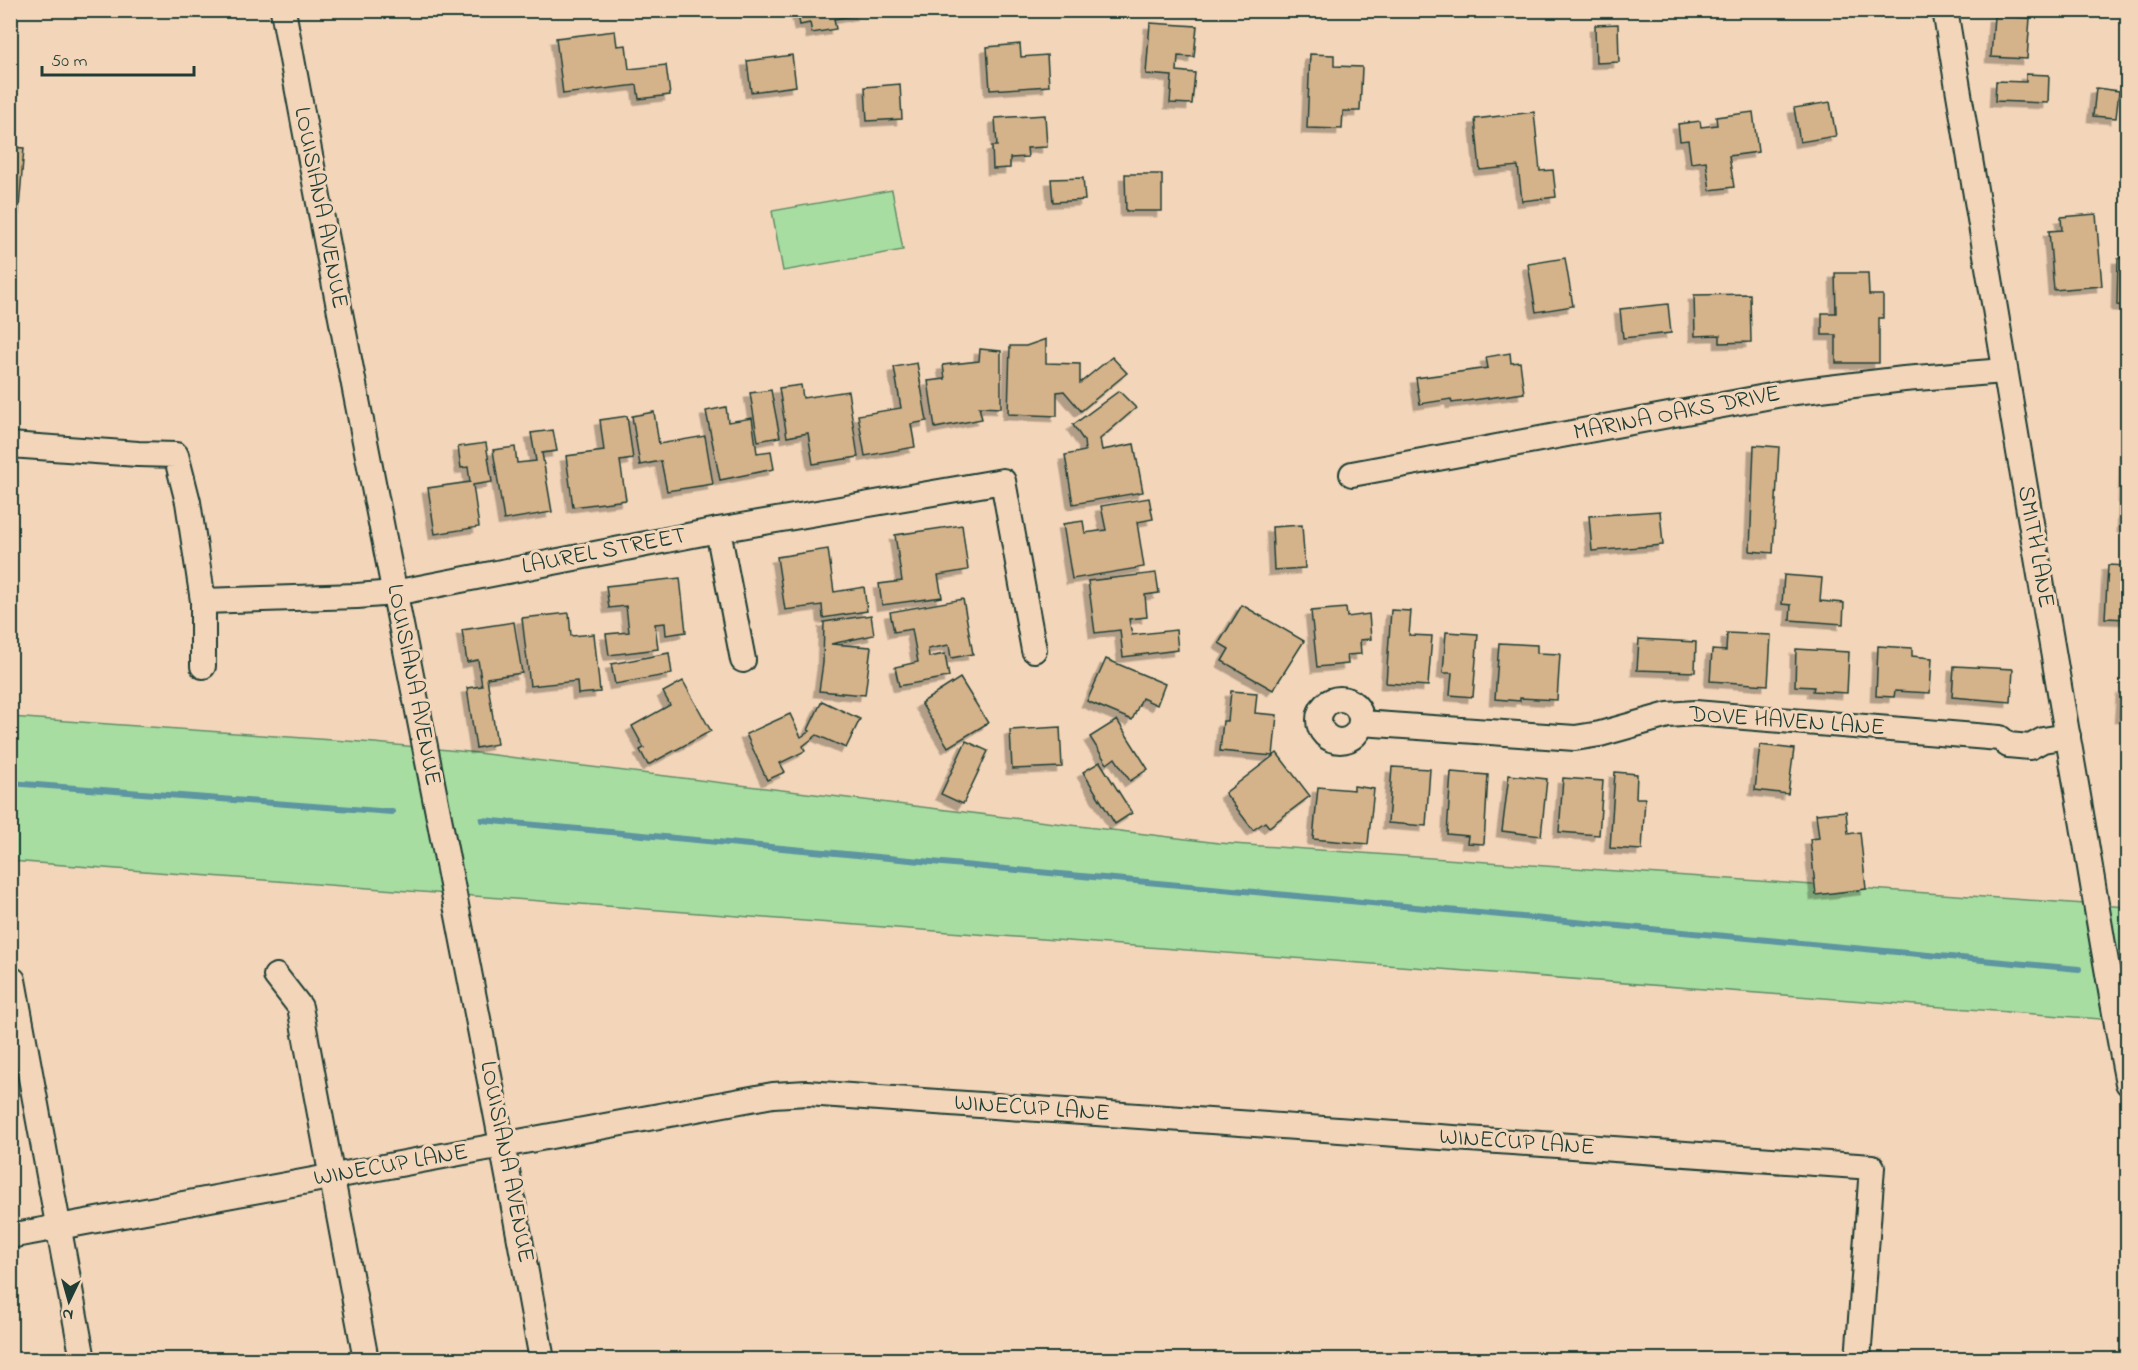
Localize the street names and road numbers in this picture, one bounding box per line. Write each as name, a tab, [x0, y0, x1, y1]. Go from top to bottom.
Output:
street label: LOUISIANA AVENUE	[283, 104, 357, 312]
street label: MARINA OAKS DRIVE	[1571, 377, 1783, 451]
street label: SMITH LANE	[2007, 483, 2063, 611]
street label: LAUREL STREET	[519, 519, 689, 585]
street label: LOUISIANA AVENUE	[376, 581, 450, 789]
street label: DOVE HAVEN LANE	[1687, 698, 1886, 746]
street label: LOUISIANA AVENUE	[469, 1058, 543, 1266]
street label: WINECUP LANE	[953, 1086, 1111, 1132]
street label: WINECUP LANE	[1438, 1120, 1596, 1166]
street label: WINECUP LANE	[311, 1135, 471, 1197]

